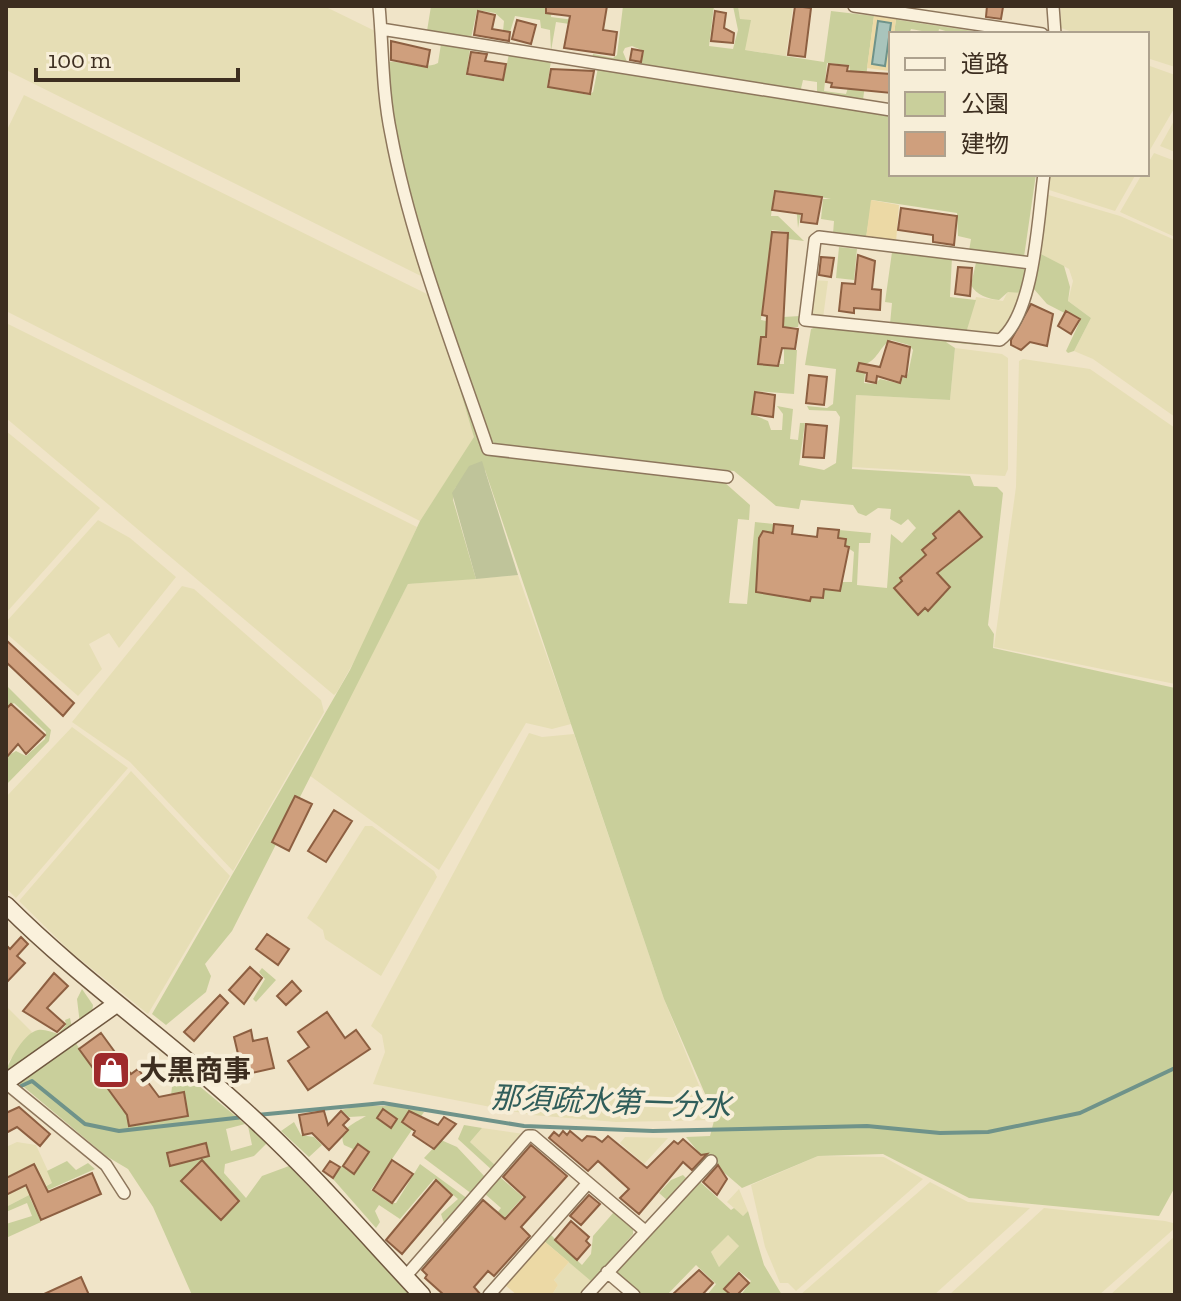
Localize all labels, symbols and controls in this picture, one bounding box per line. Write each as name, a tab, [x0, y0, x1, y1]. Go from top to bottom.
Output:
scale bar	[36, 32, 238, 82]
legend	[889, 32, 1149, 176]
text: 100 m	[48, 45, 111, 74]
text: 道路	[961, 49, 1009, 78]
text: 公園	[961, 89, 1009, 118]
text: 建物	[961, 129, 1009, 158]
shop icon: 大黒商事	[90, 1049, 132, 1091]
place label: 大黒商事	[139, 1054, 251, 1087]
water label: 那須疏水第一分水	[490, 1080, 735, 1124]

